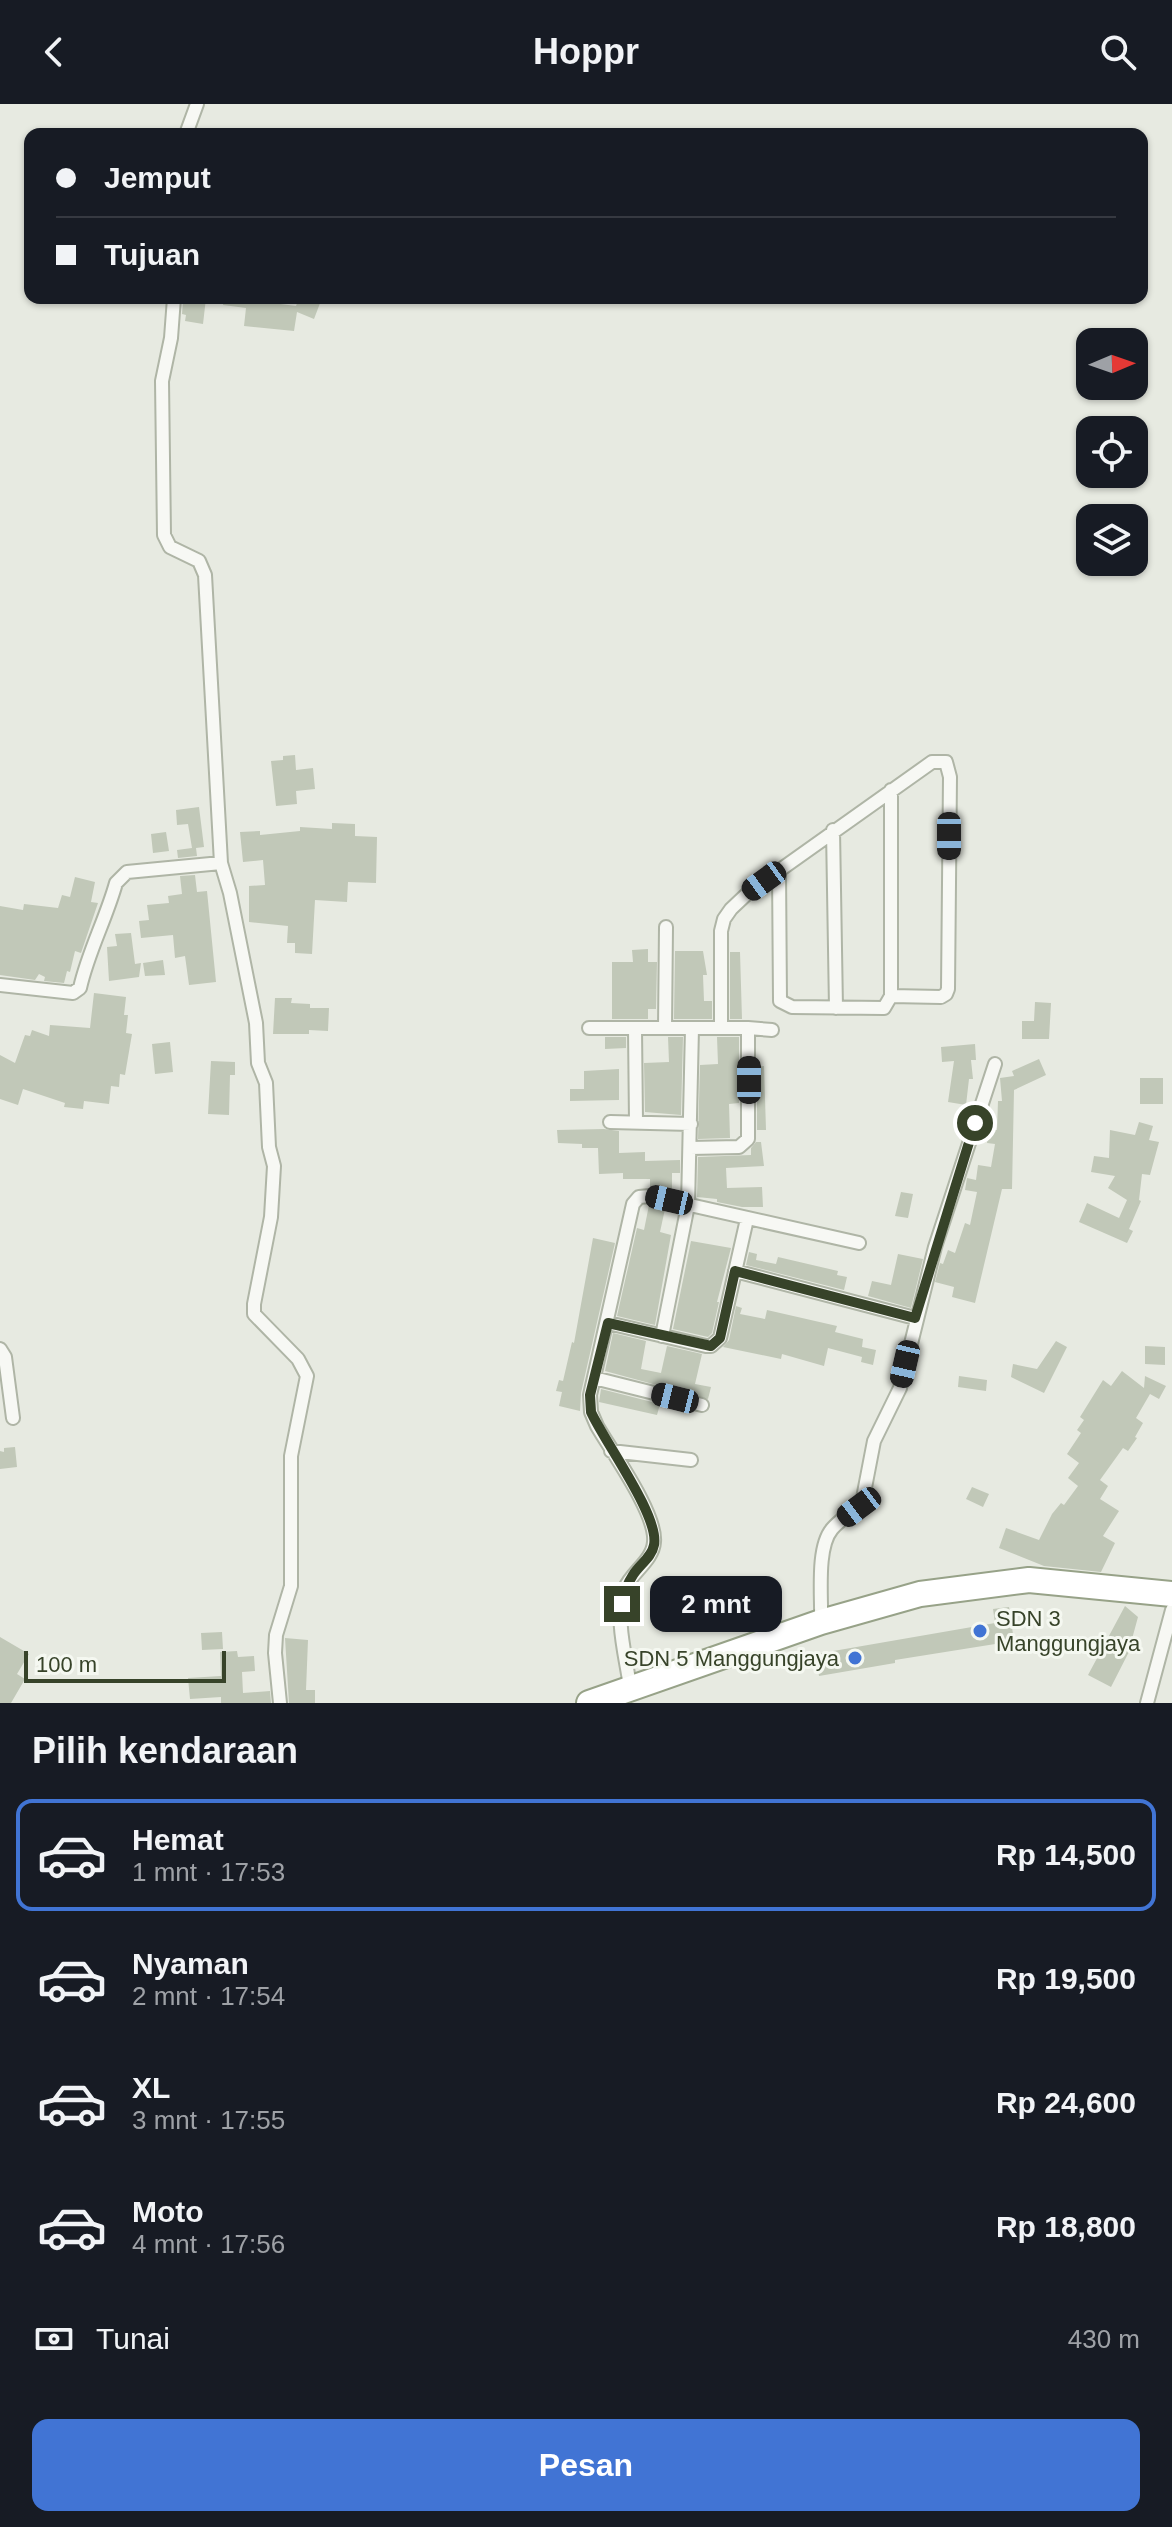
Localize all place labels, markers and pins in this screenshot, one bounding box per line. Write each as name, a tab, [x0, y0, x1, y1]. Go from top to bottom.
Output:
place label: SDN 3 Manggungjaya	[996, 1606, 1141, 1656]
marker: SDN 3 Manggungjaya	[971, 1622, 989, 1640]
place label: SDN 5 Manggungjaya	[624, 1646, 840, 1671]
marker: SDN 5 Manggungjaya	[846, 1649, 864, 1667]

